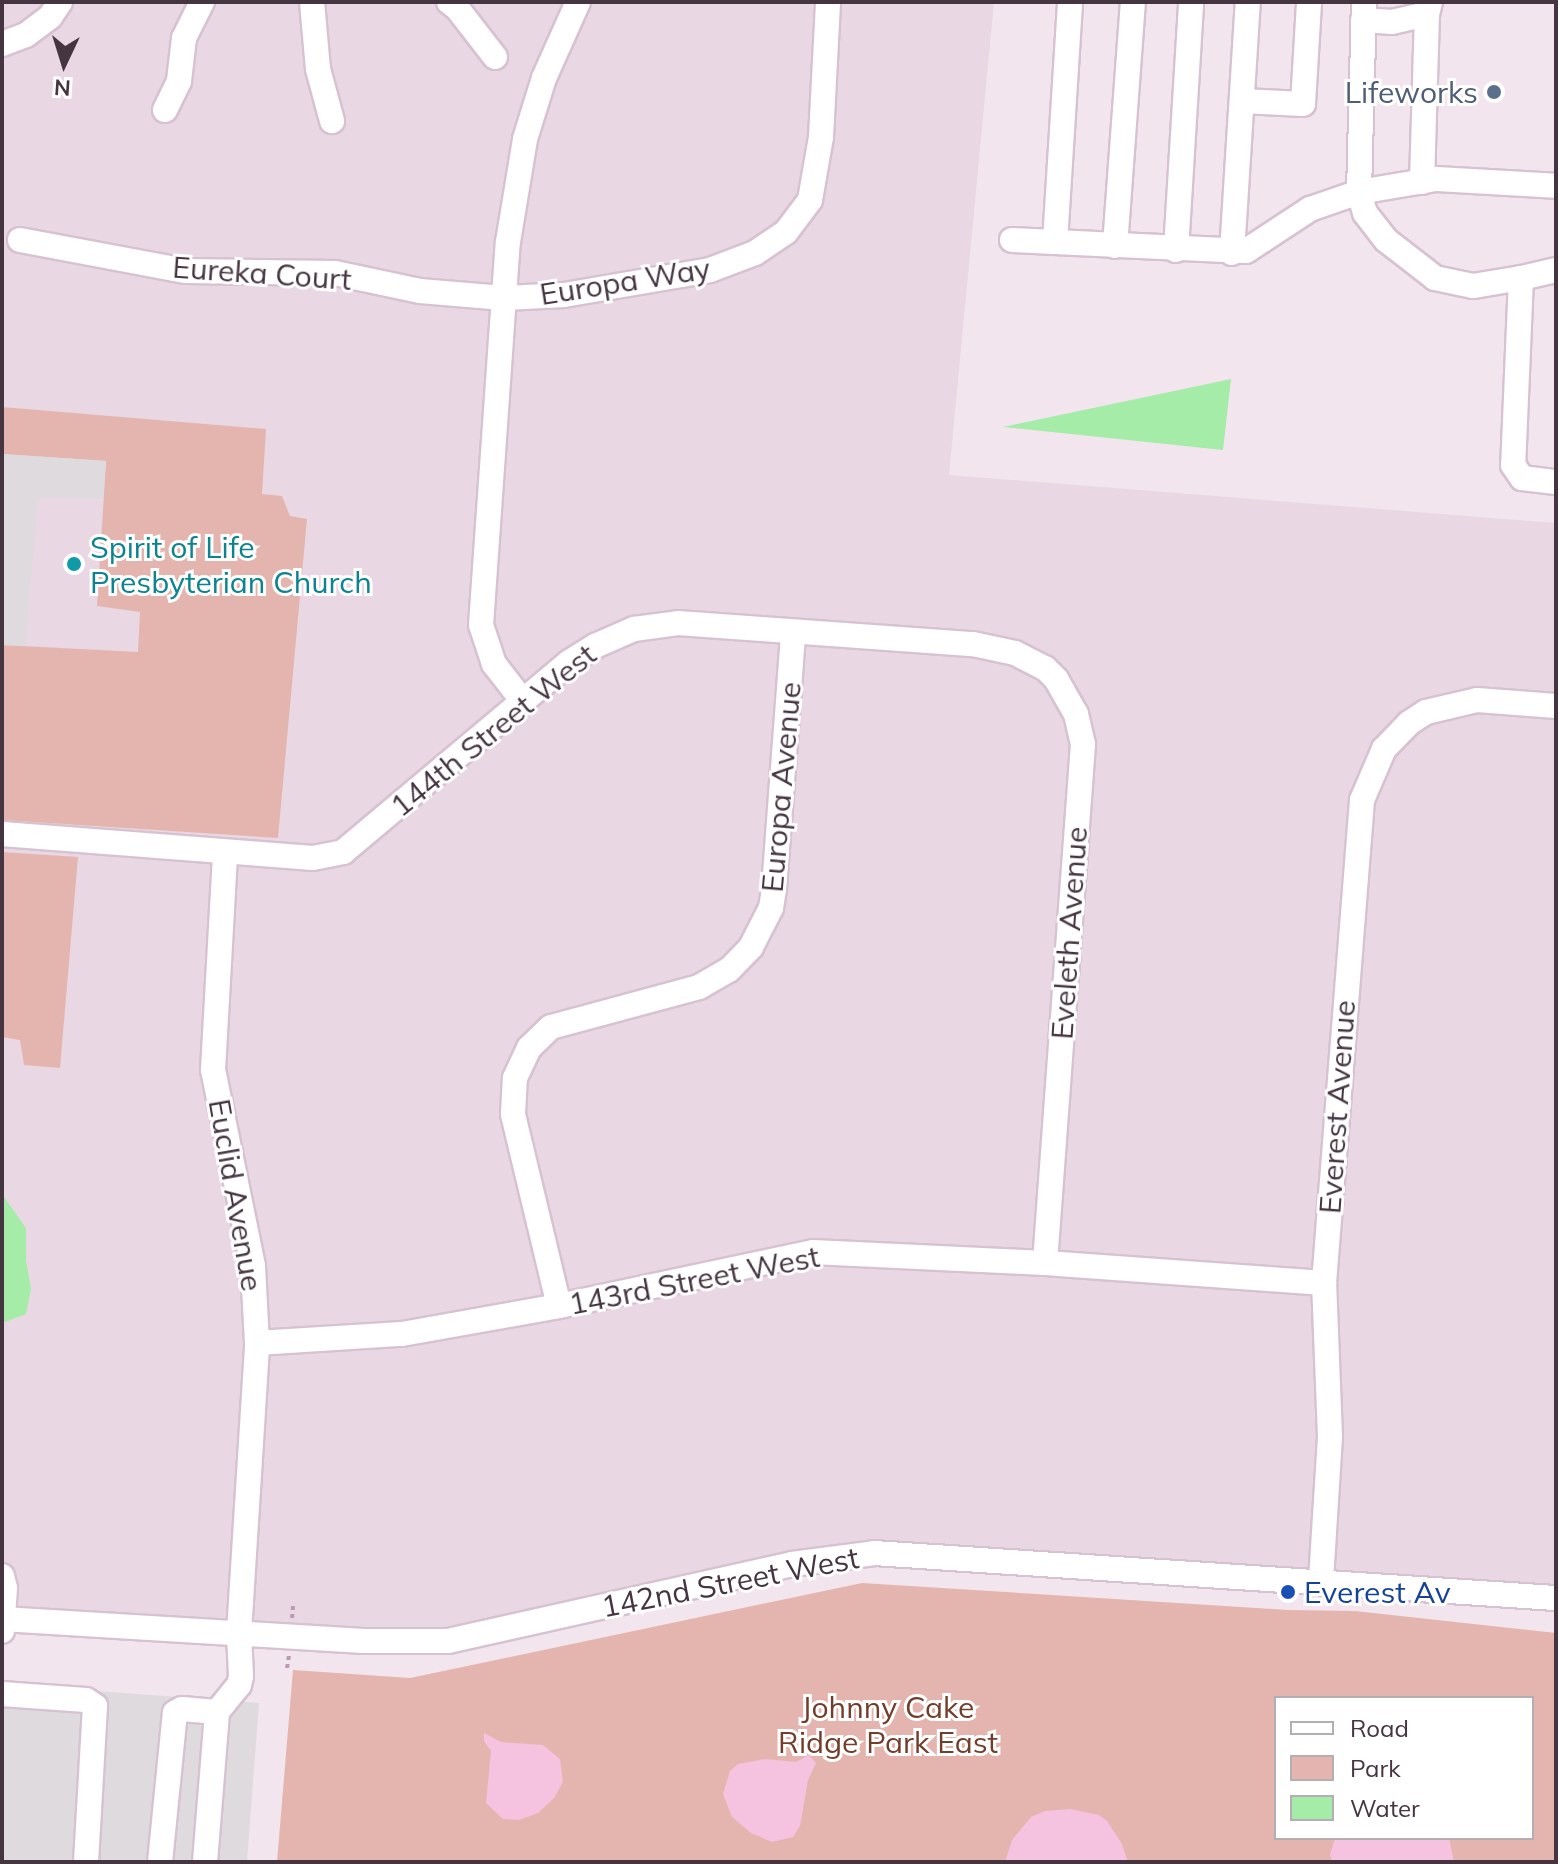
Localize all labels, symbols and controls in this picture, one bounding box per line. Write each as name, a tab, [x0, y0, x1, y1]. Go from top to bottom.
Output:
north arrow	[24, 24, 104, 104]
text: N	[53, 73, 72, 102]
place label: Lifeworks	[1345, 74, 1478, 110]
marker: Lifeworks	[1485, 83, 1503, 101]
street label: Eureka Court	[171, 249, 353, 297]
street label: Europa Way	[537, 250, 713, 312]
place label: Spirit of Life Presbyterian Church	[90, 529, 372, 600]
marker: Spirit of Life Presbyterian Church	[65, 555, 83, 573]
street label: 144th Street West	[383, 636, 603, 824]
street label: Europa Avenue	[754, 680, 808, 894]
street label: Eveleth Avenue	[1044, 825, 1094, 1041]
street label: Everest Avenue	[1312, 999, 1362, 1215]
street label: Euclid Avenue	[201, 1096, 271, 1294]
street label: 143rd Street West	[566, 1238, 822, 1322]
street label: 142nd Street West	[598, 1539, 862, 1625]
place label: Everest Av	[1304, 1574, 1451, 1610]
marker: Everest Av	[1279, 1583, 1297, 1601]
park label: Johnny Cake Ridge Park East	[778, 1689, 998, 1760]
legend	[1274, 1696, 1534, 1840]
text: Road	[1350, 1713, 1409, 1743]
text: Park	[1350, 1753, 1401, 1783]
text: Water	[1350, 1793, 1420, 1823]

